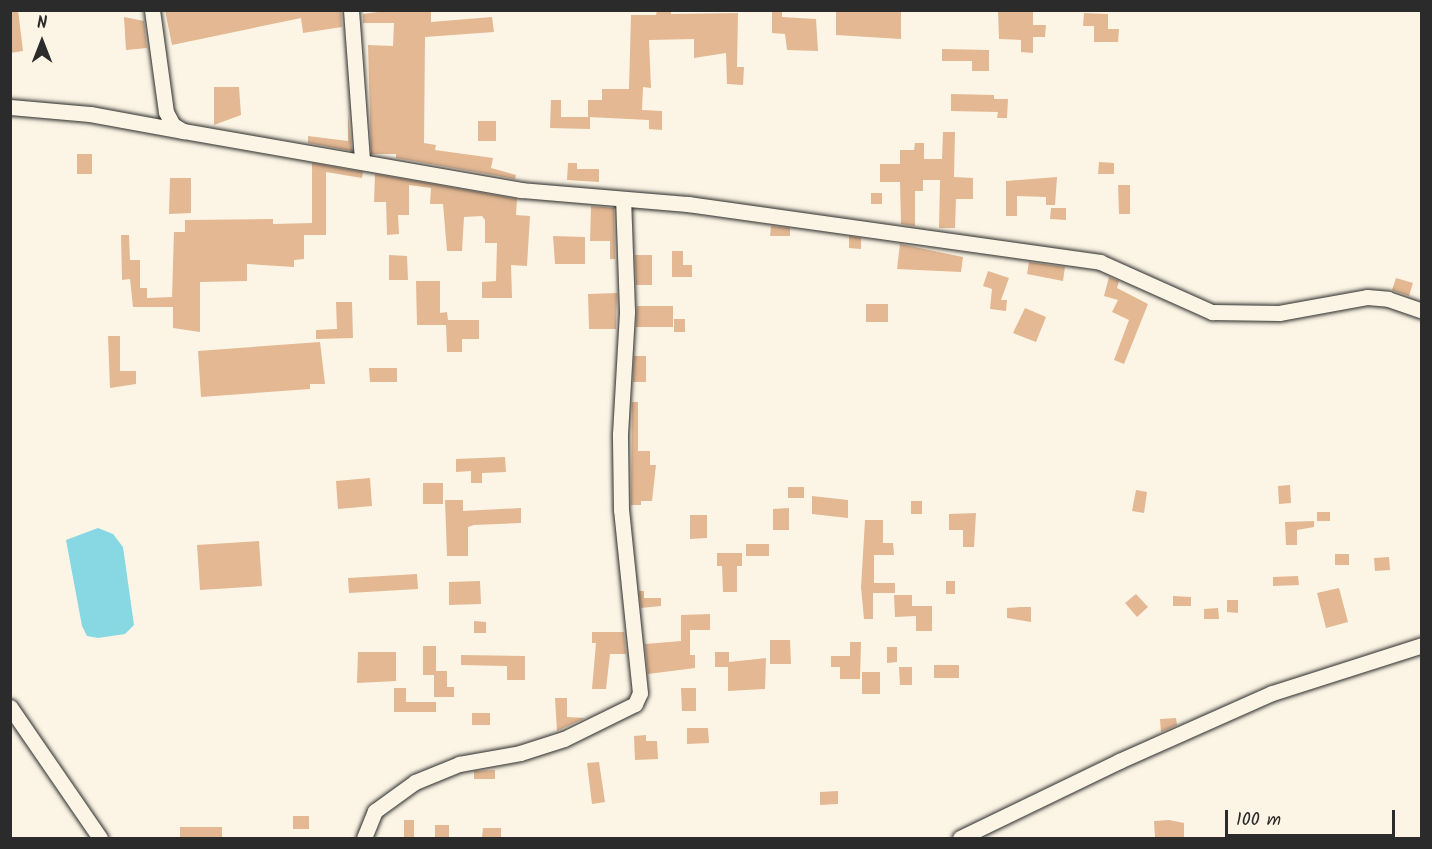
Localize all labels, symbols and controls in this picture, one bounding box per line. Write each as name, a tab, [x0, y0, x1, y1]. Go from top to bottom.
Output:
text: N	[37, 11, 47, 36]
north arrow	[12, 12, 72, 72]
scale bar	[1228, 798, 1398, 836]
text: 100 m	[1236, 806, 1281, 835]

